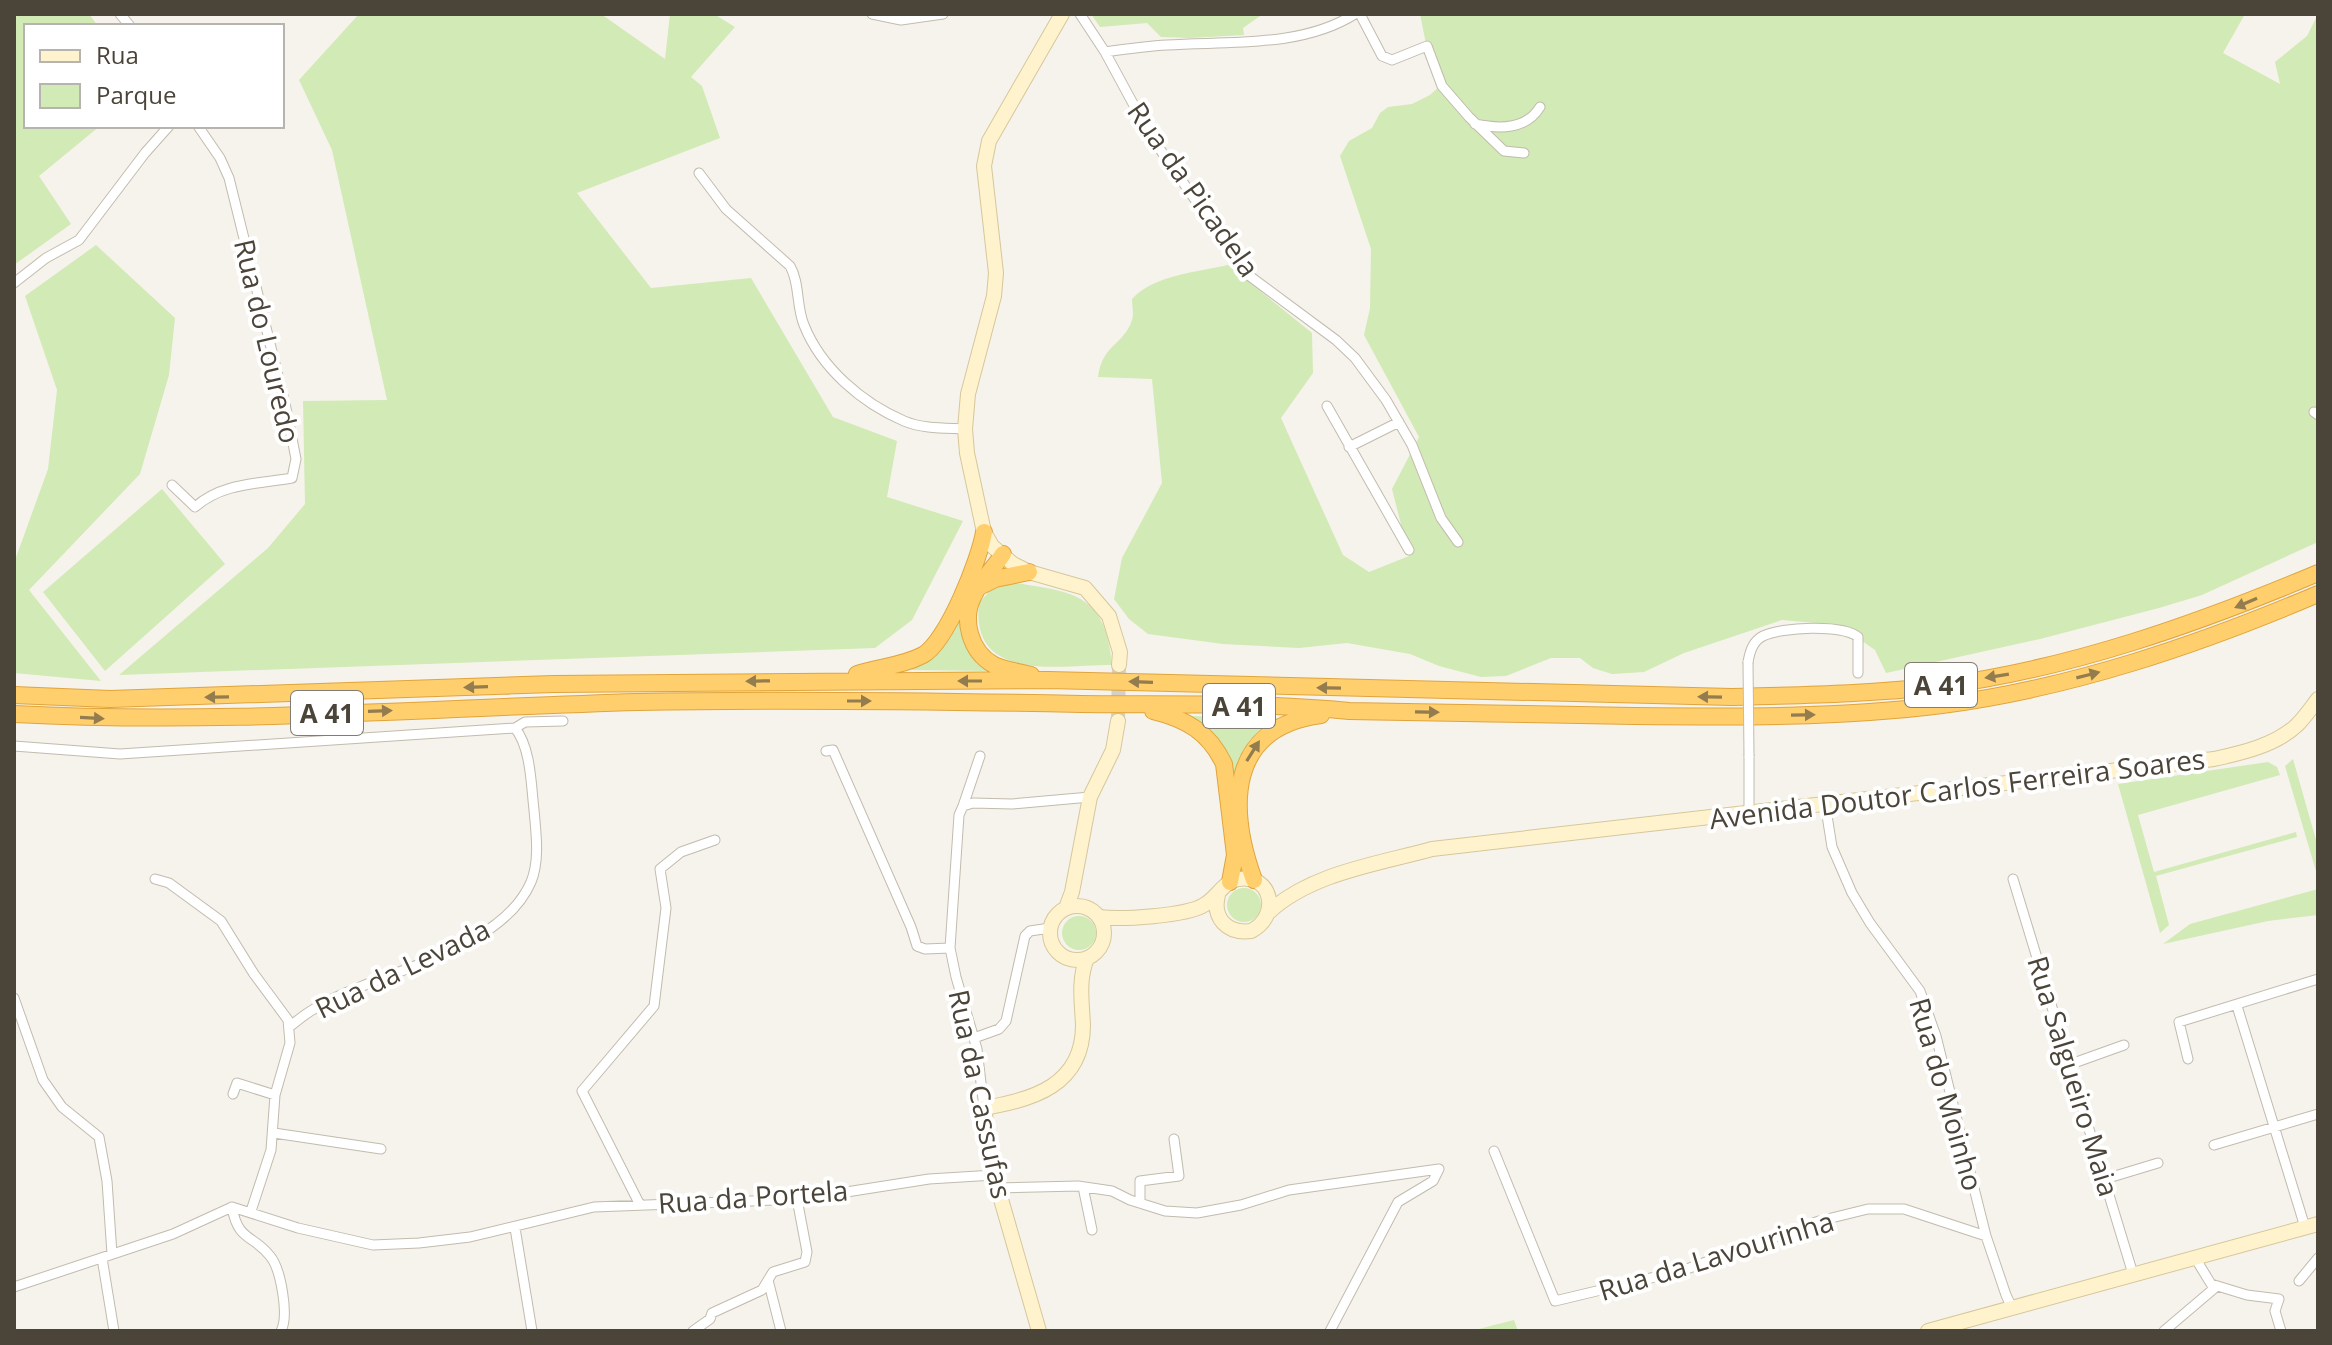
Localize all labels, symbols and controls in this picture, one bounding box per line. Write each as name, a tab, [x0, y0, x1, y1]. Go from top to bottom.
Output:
legend	[24, 24, 284, 128]
text: Rua	[96, 38, 139, 71]
text: Parque	[96, 78, 176, 111]
street label: Rua da Picadela	[1119, 94, 1269, 284]
street label: Rua do Louredo	[226, 235, 310, 447]
one-way arrow	[2234, 597, 2258, 610]
road number: A 41	[1905, 663, 1977, 707]
one-way arrow	[2075, 668, 2100, 680]
one-way arrow	[1984, 670, 2009, 683]
one-way arrow	[745, 675, 770, 688]
one-way arrow	[957, 675, 982, 687]
one-way arrow	[1128, 676, 1153, 689]
one-way arrow	[463, 681, 489, 694]
one-way arrow	[1316, 682, 1341, 695]
road number: A 41	[1203, 684, 1275, 728]
one-way arrow	[1697, 690, 1722, 703]
one-way arrow	[204, 691, 229, 703]
road number: A 41	[291, 691, 363, 735]
one-way arrow	[847, 695, 872, 707]
one-way arrow	[368, 704, 393, 717]
one-way arrow	[1415, 706, 1440, 719]
one-way arrow	[1791, 709, 1816, 721]
one-way arrow	[80, 712, 105, 725]
street label: Avenida Doutor Carlos Ferreira Soares	[1707, 739, 2207, 837]
one-way arrow	[1246, 740, 1260, 762]
street label: Rua da Levada	[308, 909, 496, 1027]
street label: Rua Salgueiro Maia	[2019, 951, 2129, 1201]
street label: Rua da Cassufas	[940, 986, 1022, 1202]
street label: Rua do Moinho	[1901, 993, 1993, 1195]
street label: Rua da Portela	[657, 1170, 849, 1222]
street label: Rua da Lavourinha	[1594, 1201, 1838, 1309]

